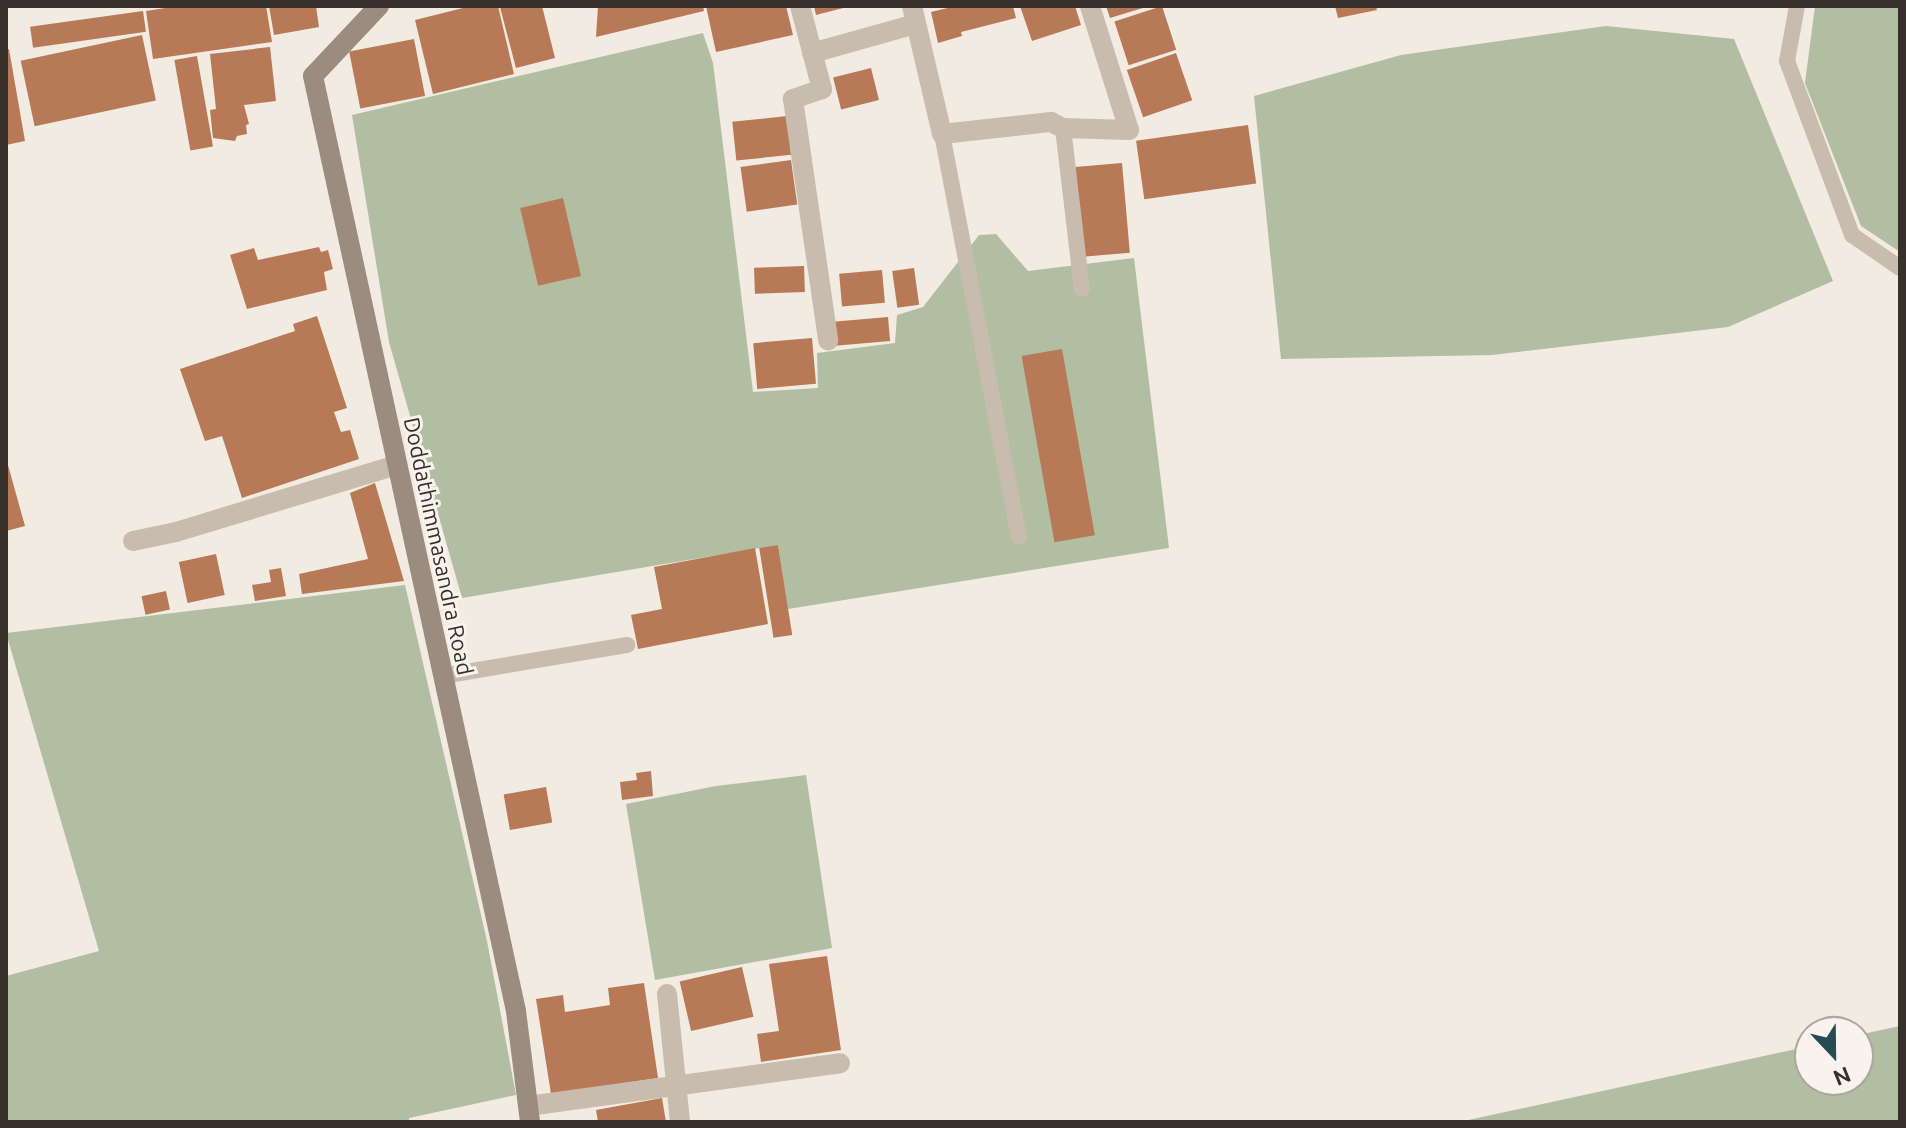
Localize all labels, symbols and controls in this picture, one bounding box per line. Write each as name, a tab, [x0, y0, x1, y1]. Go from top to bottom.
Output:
street label: Doddathimmasandra Road	[399, 415, 479, 677]
north arrow	[1794, 1016, 1874, 1096]
text: N	[1830, 1062, 1855, 1092]

